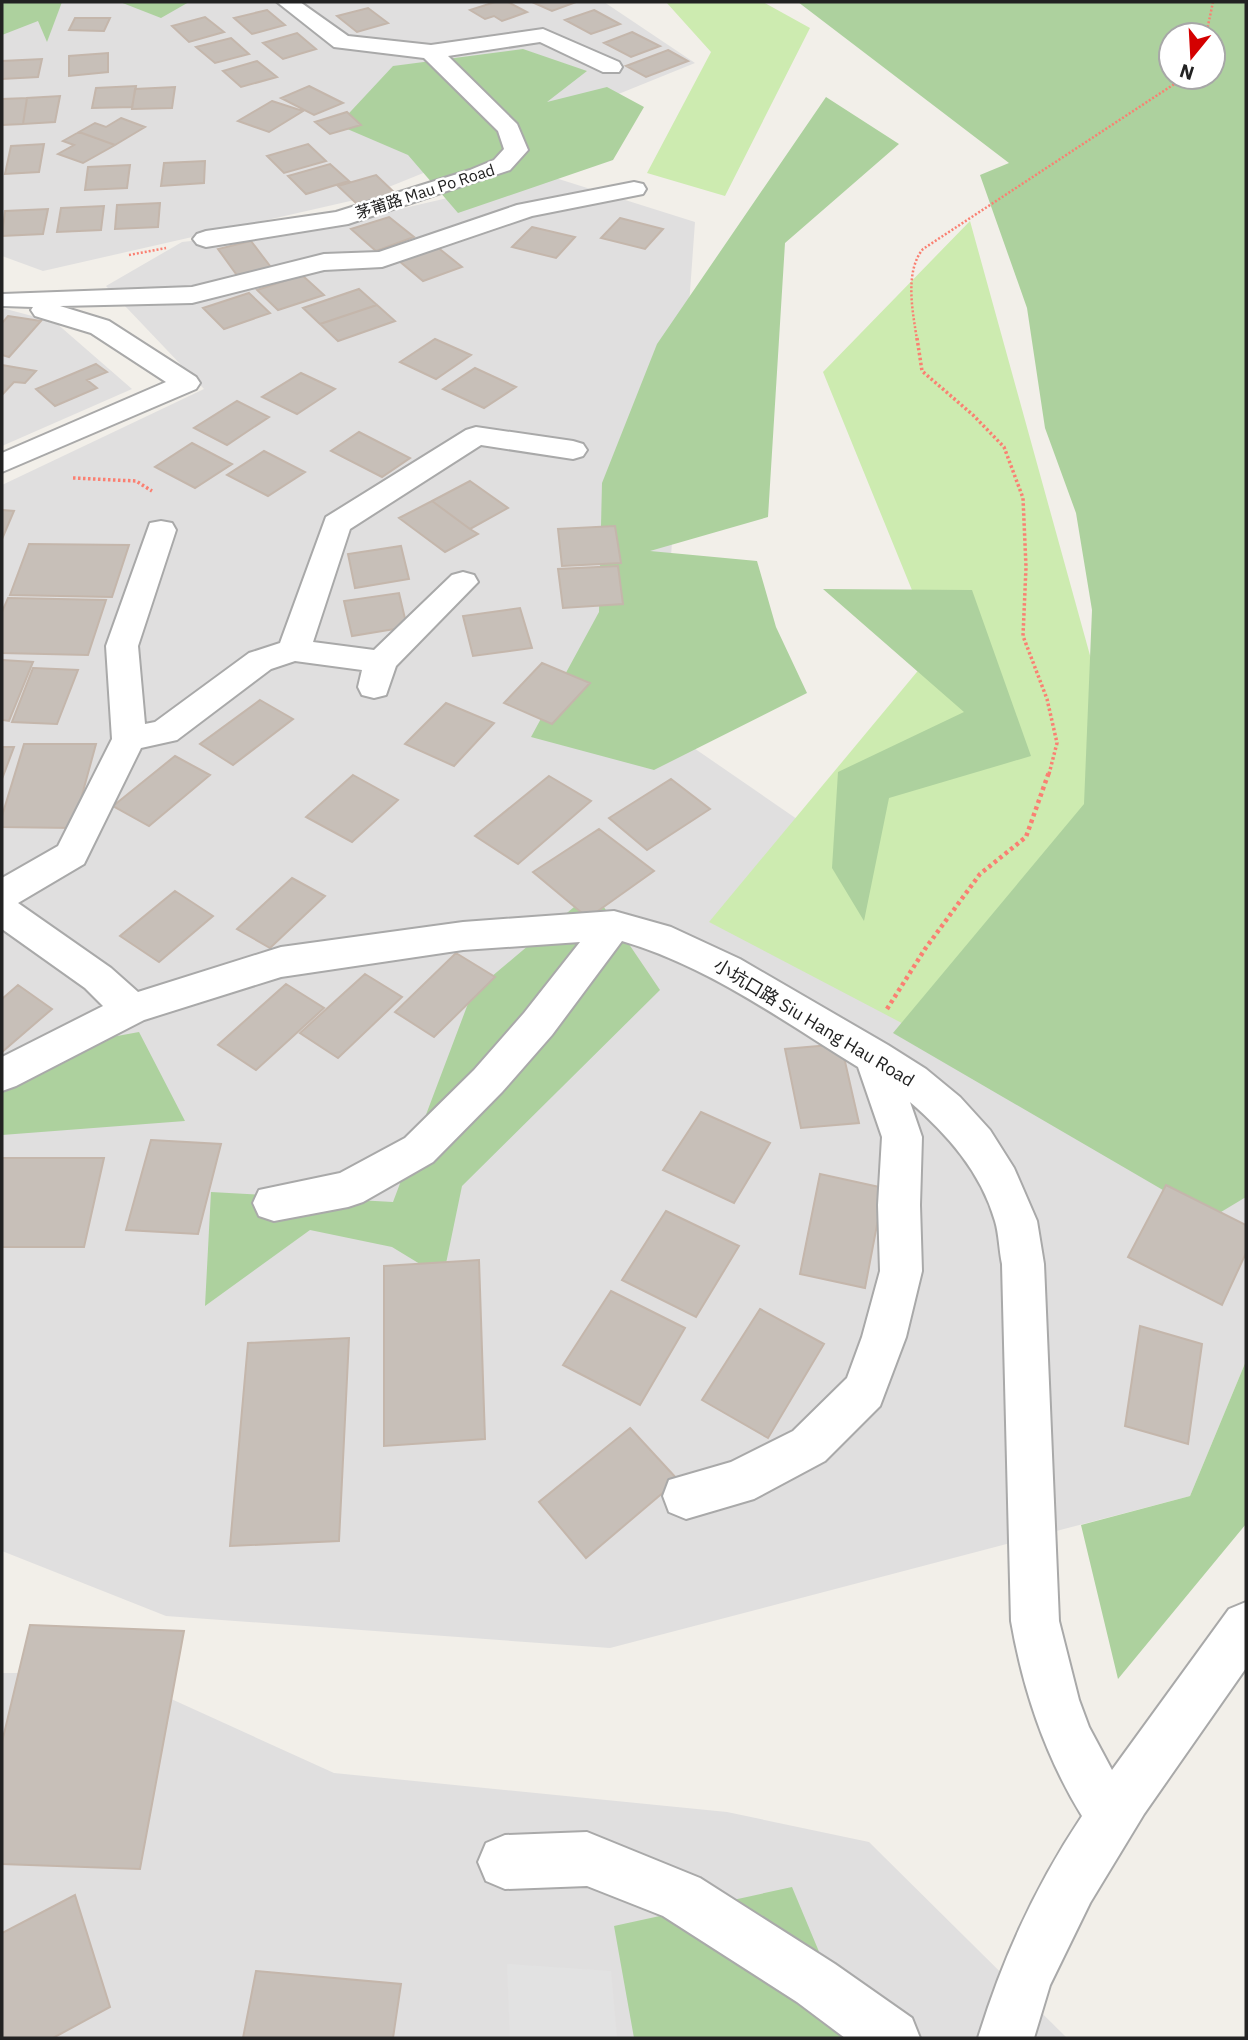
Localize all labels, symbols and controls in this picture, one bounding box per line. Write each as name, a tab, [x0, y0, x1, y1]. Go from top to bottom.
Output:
north arrow	[1157, 21, 1227, 91]
text: N	[1176, 59, 1197, 86]
street label: 茅莆路 Mau Po Road	[353, 159, 497, 223]
street label: 小坑口路 Siu Hang Hau Road	[710, 953, 919, 1092]

